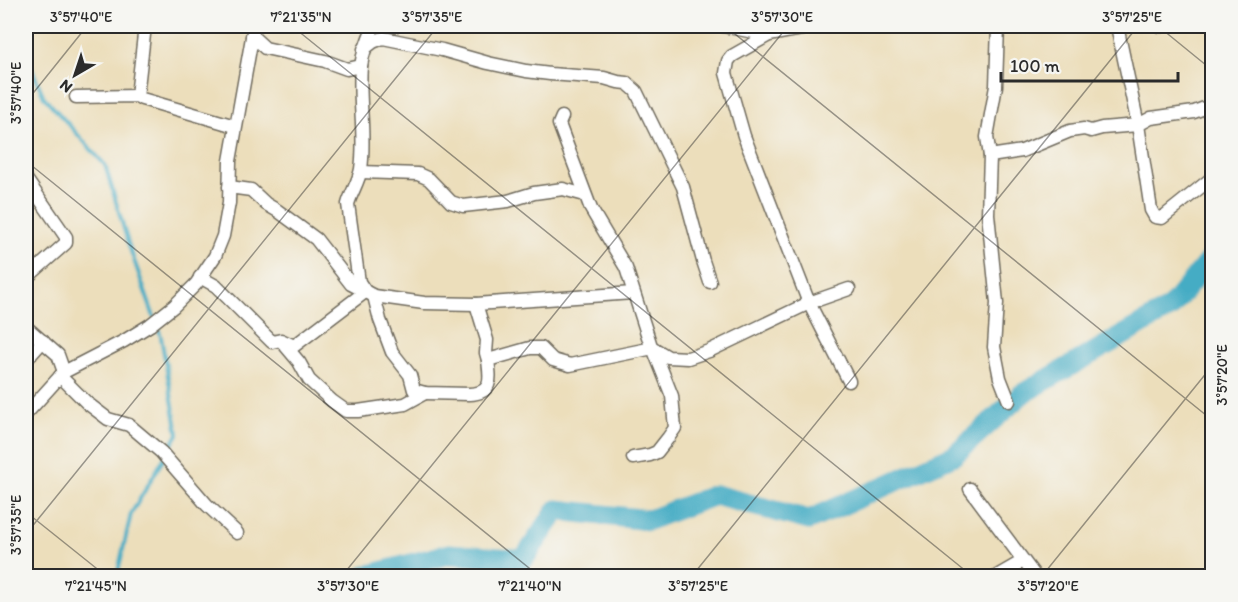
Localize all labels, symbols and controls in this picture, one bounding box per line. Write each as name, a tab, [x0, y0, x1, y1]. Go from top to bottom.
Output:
text: 3°57'40"E	[50, 8, 112, 26]
text: 7°21'35"N	[270, 8, 332, 26]
text: 3°57'35"E	[402, 8, 462, 26]
text: 3°57'30"E	[751, 8, 813, 26]
text: 3°57'25"E	[1102, 8, 1162, 26]
north arrow	[45, 45, 105, 105]
scale bar	[1001, 45, 1178, 83]
text: 100 m	[1010, 55, 1060, 77]
text: 3°57'40"E	[7, 62, 25, 124]
text: N	[56, 75, 76, 97]
text: 3°57'20"E	[1213, 344, 1231, 406]
text: 3°57'35"E	[7, 495, 25, 555]
text: 7°21'45"N	[65, 577, 127, 595]
text: 3°57'30"E	[317, 577, 379, 595]
text: 7°21'40"N	[498, 577, 562, 595]
text: 3°57'25"E	[668, 577, 728, 595]
text: 3°57'20"E	[1017, 577, 1079, 595]

